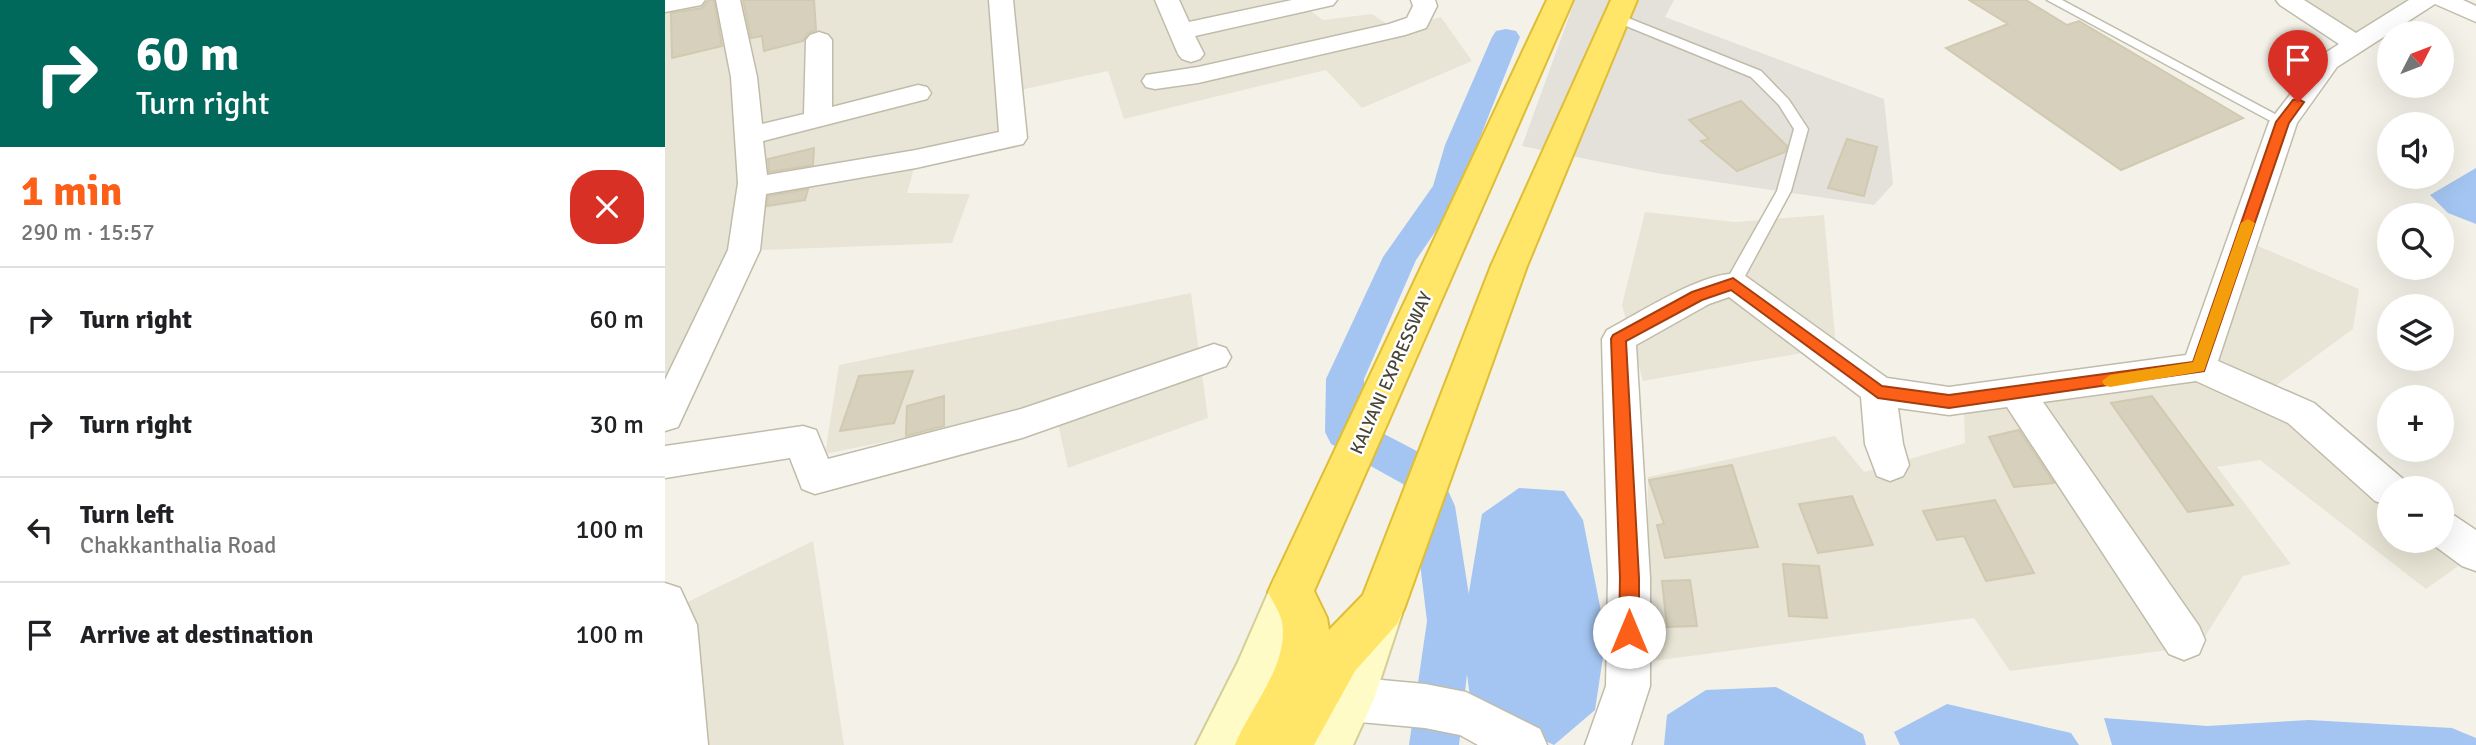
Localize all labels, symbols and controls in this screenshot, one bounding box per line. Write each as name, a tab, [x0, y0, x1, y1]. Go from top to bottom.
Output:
north arrow	[2377, 21, 2453, 98]
map controls	[2377, 21, 2454, 553]
text: 60 m	[136, 24, 239, 84]
icon: right	[21, 28, 112, 119]
pin	[2268, 30, 2328, 102]
icon: arrive	[2279, 41, 2317, 79]
text: Turn right	[136, 84, 269, 123]
button: sound	[2377, 112, 2454, 189]
text: 1 min	[21, 166, 122, 217]
button: close	[570, 170, 644, 244]
button: search	[2377, 203, 2454, 280]
text: 290 m · 15:57	[21, 218, 155, 247]
street label: KALYANI EXPRESSWAY	[1345, 288, 1437, 458]
button: layers	[2377, 294, 2454, 371]
icon: right	[21, 301, 59, 339]
text: Turn right	[80, 304, 192, 336]
text: 60 m	[589, 304, 644, 336]
button: +	[2377, 385, 2454, 462]
icon: right	[21, 406, 59, 444]
text: Turn right	[80, 409, 192, 441]
text: 30 m	[589, 409, 644, 441]
button: −	[2377, 476, 2454, 553]
text: Turn left	[80, 499, 174, 531]
icon: left	[21, 511, 59, 549]
text: 100 m	[575, 514, 644, 546]
text: Chakkanthalia Road	[80, 531, 276, 560]
position arrow	[1592, 595, 1666, 669]
icon: arrive	[21, 616, 59, 654]
text: Arrive at destination	[80, 619, 313, 651]
text: 100 m	[575, 619, 644, 651]

